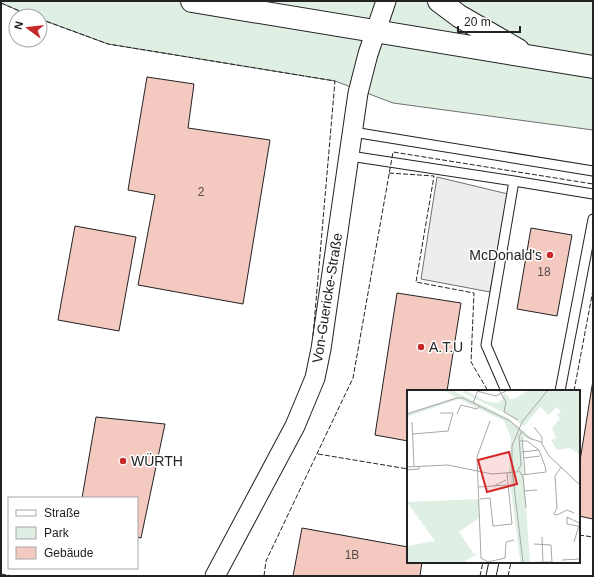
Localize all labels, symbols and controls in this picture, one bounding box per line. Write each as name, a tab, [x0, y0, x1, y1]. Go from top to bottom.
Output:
north arrow	[8, 8, 48, 48]
scale bar	[458, 8, 520, 34]
text: 20 m	[464, 15, 491, 29]
text: N	[12, 20, 25, 31]
house number: 2	[198, 185, 205, 199]
street label: Von-Guericke-Straße	[309, 232, 345, 364]
place label: McDonald's	[469, 247, 542, 263]
marker: McDonald's	[545, 250, 555, 260]
house number: 18	[537, 265, 551, 279]
place label: A.T.U	[429, 339, 463, 355]
marker: A.T.U	[416, 342, 426, 352]
inset map	[407, 390, 580, 563]
place label: WÜRTH	[131, 452, 183, 469]
marker: WÜRTH	[118, 456, 128, 466]
legend	[8, 497, 138, 569]
text: Straße	[44, 506, 80, 520]
text: Park	[44, 526, 70, 540]
text: Gebäude	[44, 546, 94, 560]
house number: 1B	[345, 548, 359, 562]

